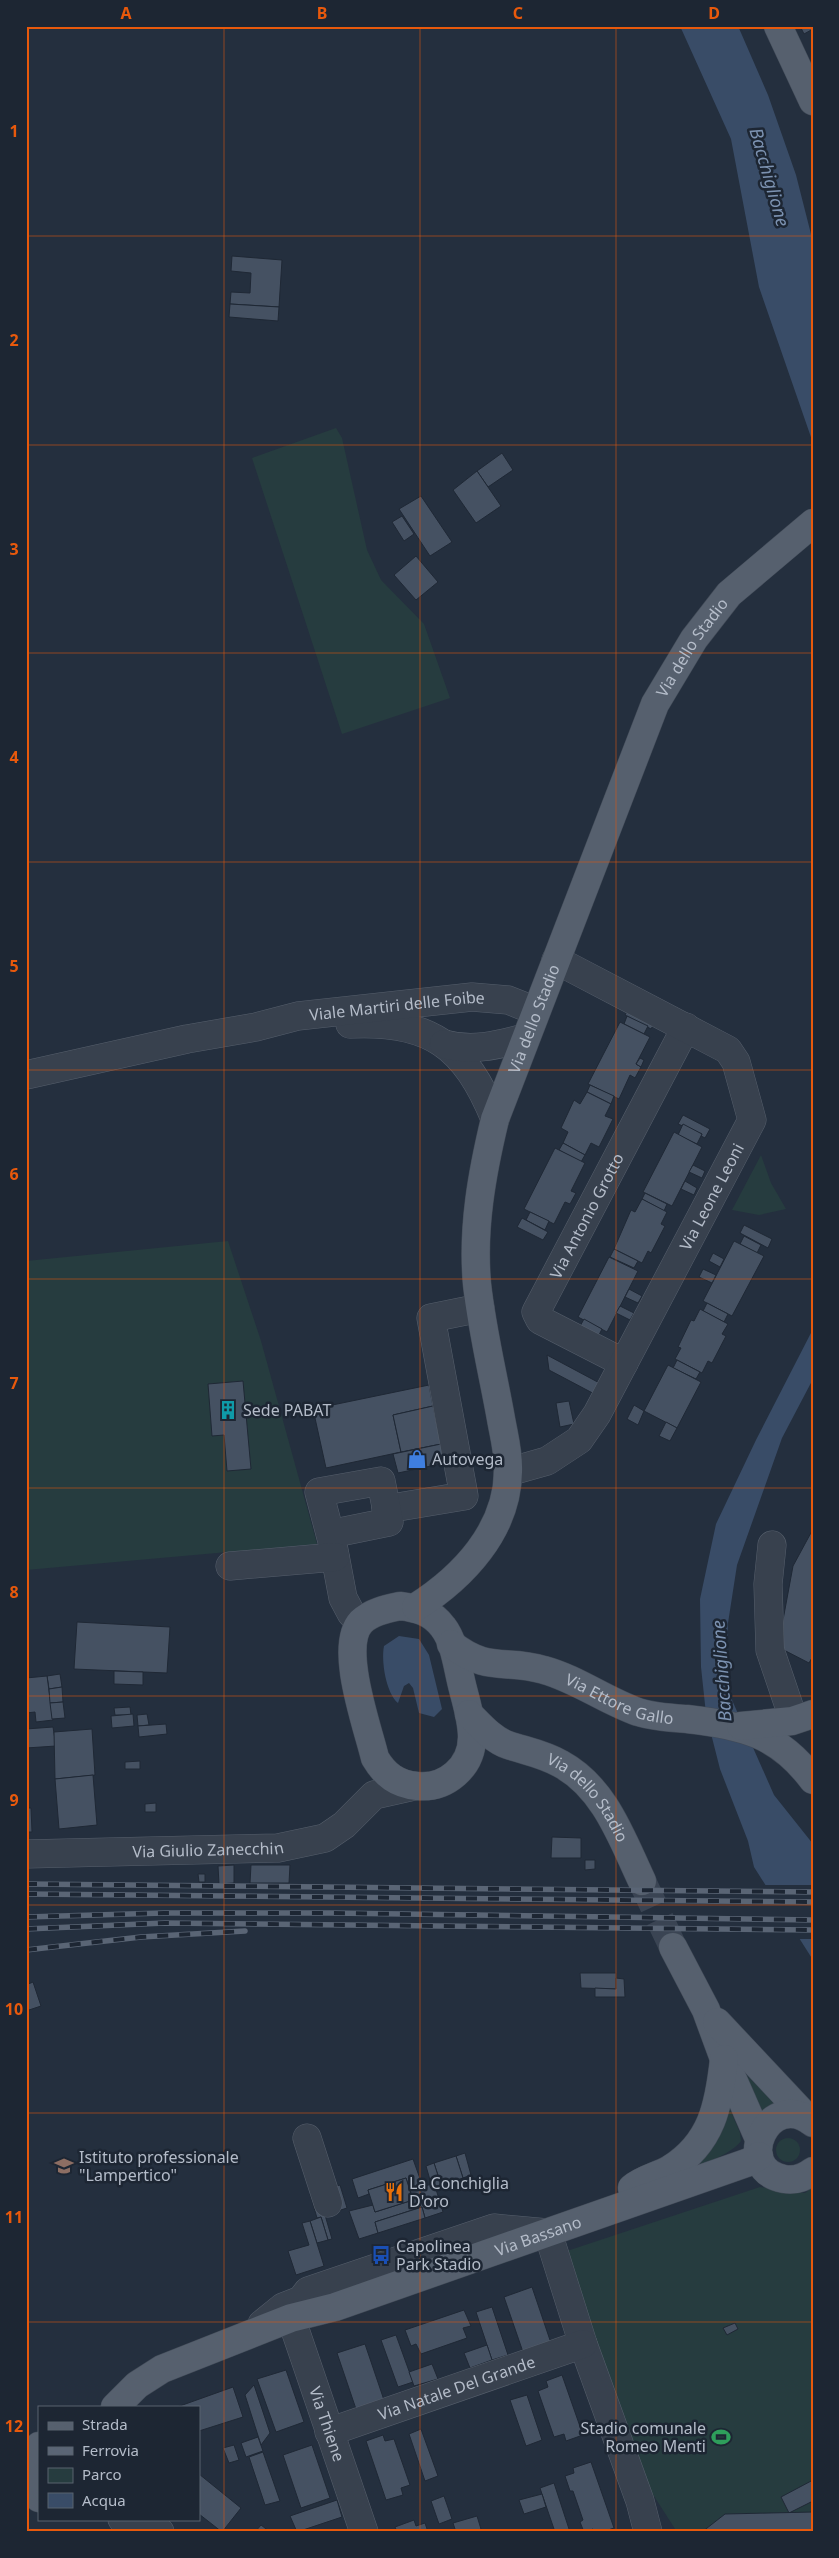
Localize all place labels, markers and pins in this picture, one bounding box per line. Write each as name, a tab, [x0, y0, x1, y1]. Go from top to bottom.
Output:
building icon: Sede PABAT	[217, 1399, 239, 1421]
place label: Sede PABAT	[243, 1399, 331, 1421]
shop icon: Autovega	[406, 1448, 428, 1470]
place label: Autovega	[432, 1448, 503, 1470]
place label: Istituto professionale "Lampertico"	[79, 2146, 239, 2186]
school or university icon: Istituto professionale "Lampertico"	[53, 2155, 75, 2177]
place label: La Conchiglia D'oro	[409, 2172, 509, 2212]
restaurant icon: La Conchiglia D'oro	[383, 2181, 405, 2203]
place label: Capolinea Park Stadio	[396, 2235, 481, 2275]
bus stop icon: Capolinea Park Stadio	[370, 2244, 392, 2266]
place label: Stadio comunale Romeo Menti	[580, 2417, 706, 2457]
sports icon: Stadio comunale Romeo Menti	[710, 2426, 732, 2448]

